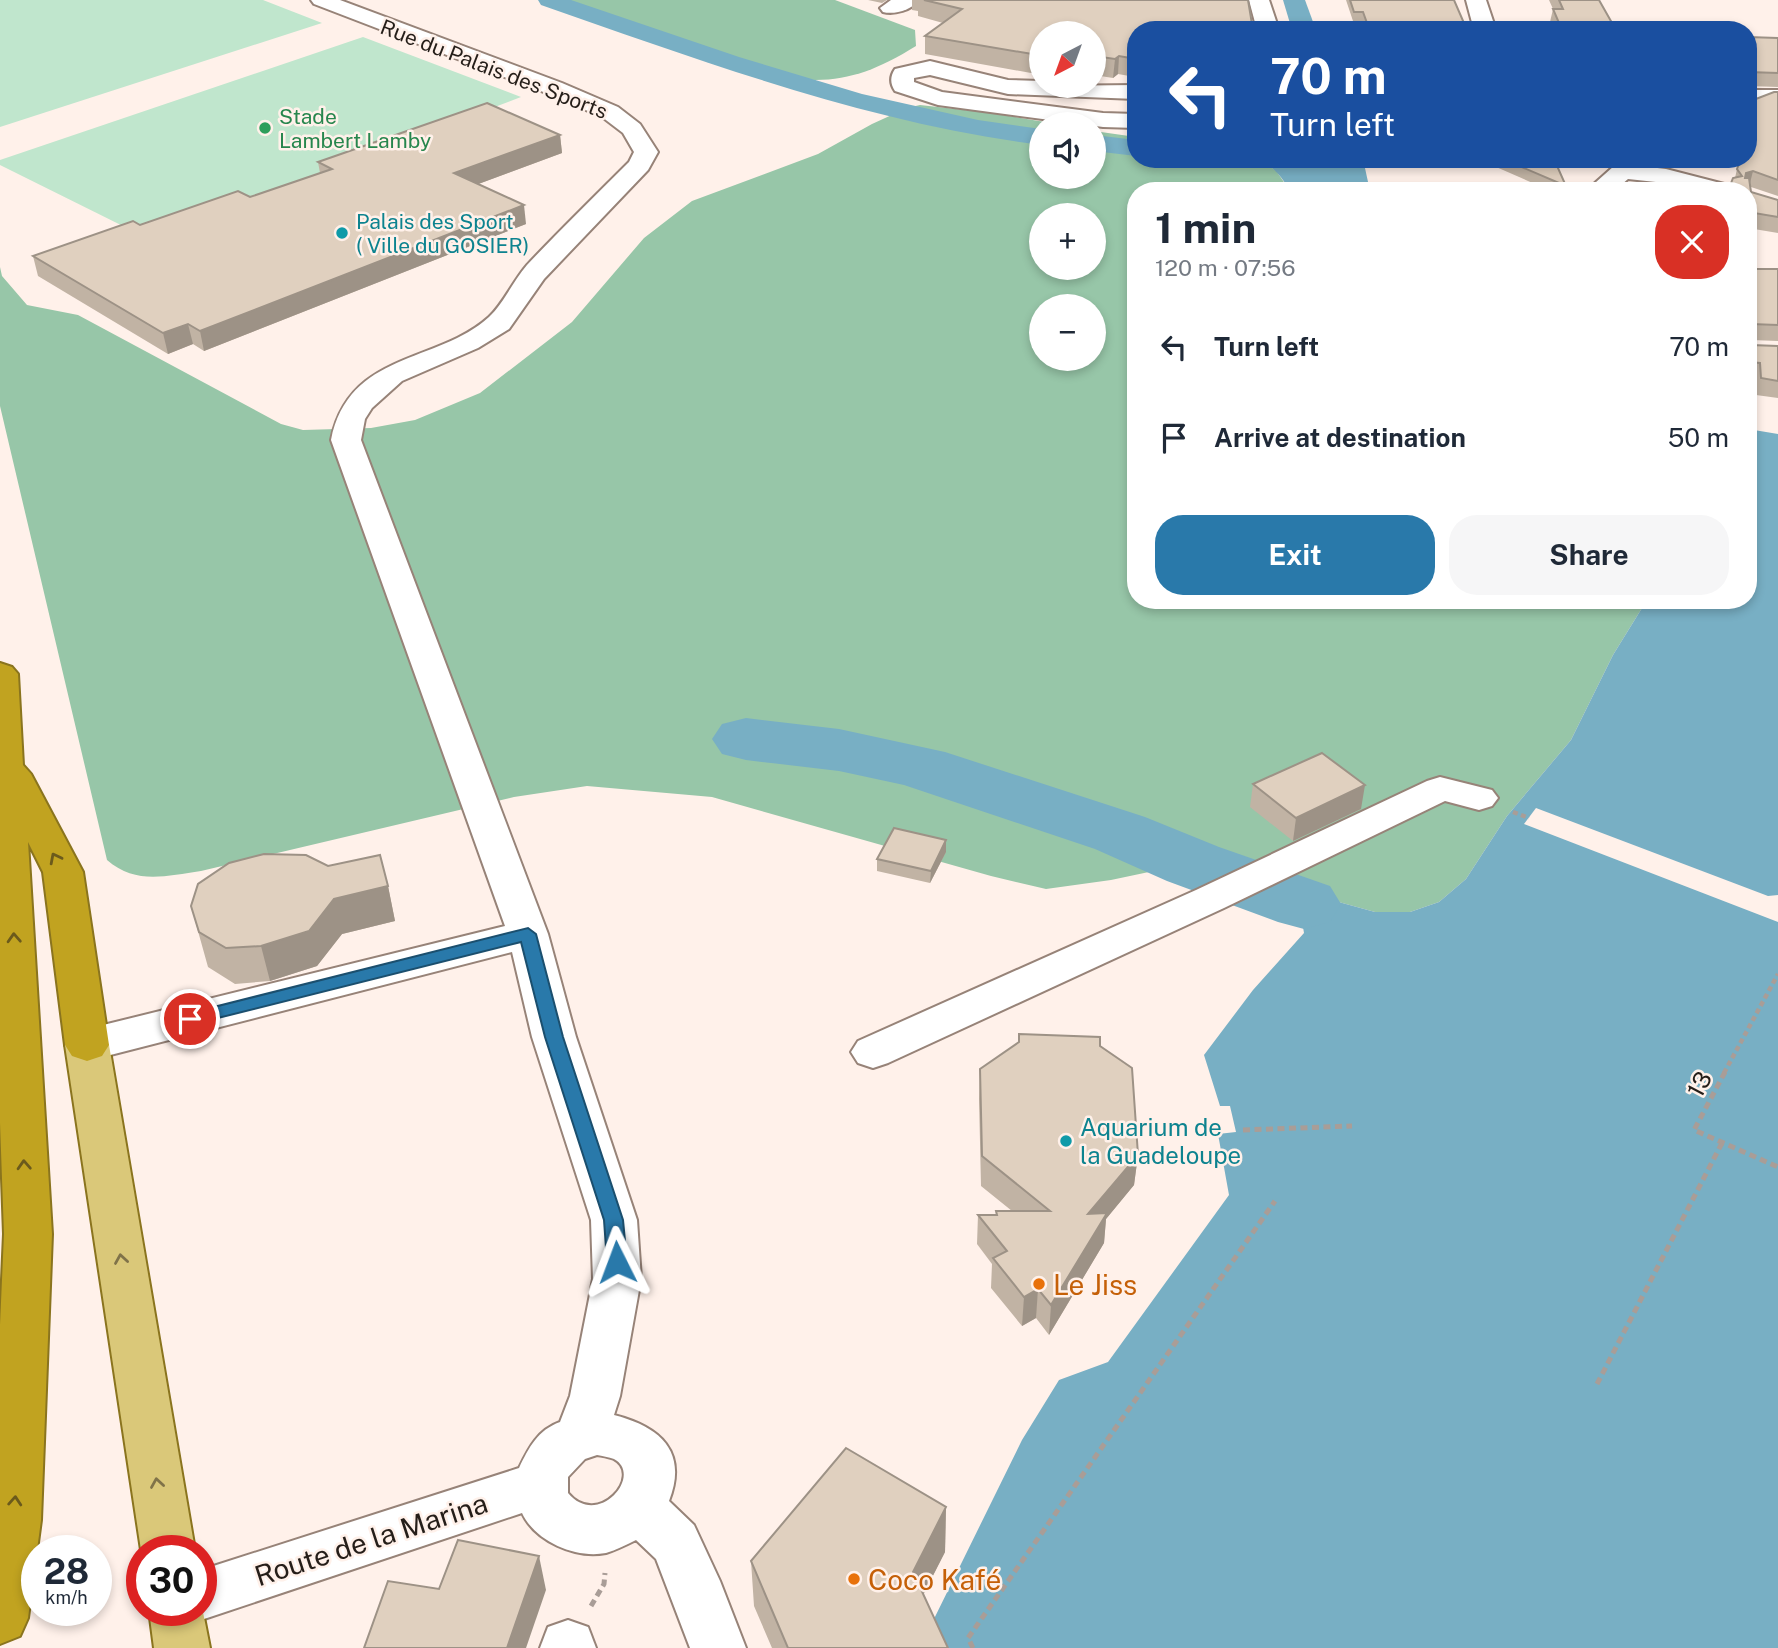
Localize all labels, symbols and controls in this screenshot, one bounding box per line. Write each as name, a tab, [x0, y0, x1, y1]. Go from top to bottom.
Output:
street label: Rue du Palais des Sports	[377, 14, 611, 124]
north arrow	[1029, 21, 1106, 98]
map controls	[1029, 21, 1106, 371]
text: 70 m	[1270, 47, 1387, 105]
icon: left	[1155, 49, 1246, 140]
place label: Stade Lambert Lamby	[279, 104, 431, 153]
text: Turn left	[1270, 106, 1395, 143]
button: sound	[1029, 112, 1106, 189]
marker: Stade Lambert Lamby	[257, 120, 273, 136]
button: +	[1029, 203, 1106, 280]
text: 1 min	[1155, 203, 1256, 252]
button: close	[1655, 205, 1729, 279]
place label: Palais des Sport ( Ville du GOSIER)	[356, 209, 529, 258]
marker: Palais des Sport ( Ville du GOSIER)	[334, 225, 350, 241]
text: 120 m · 07:56	[1155, 254, 1296, 281]
button: −	[1029, 294, 1106, 371]
icon: left	[1155, 328, 1193, 366]
text: Turn left	[1214, 331, 1319, 362]
text: 70 m	[1669, 331, 1729, 362]
icon: arrive	[1155, 419, 1193, 457]
text: Arrive at destination	[1214, 422, 1466, 453]
text: 50 m	[1668, 422, 1729, 453]
button: Exit	[1155, 515, 1435, 595]
button: Share	[1449, 515, 1729, 595]
one-way arrow	[50, 853, 64, 865]
one-way arrow	[6, 932, 21, 943]
pin	[160, 989, 220, 1049]
icon: arrive	[171, 1000, 209, 1038]
street label: 13	[1681, 1066, 1717, 1102]
place label: Aquarium de la Guadeloupe	[1080, 1113, 1241, 1169]
marker: Aquarium de la Guadeloupe	[1058, 1133, 1074, 1149]
one-way arrow	[17, 1160, 32, 1171]
position arrow	[580, 1225, 654, 1299]
one-way arrow	[114, 1253, 129, 1264]
place label: Le Jiss	[1053, 1268, 1137, 1301]
marker: Le Jiss	[1031, 1276, 1047, 1292]
one-way arrow	[150, 1477, 165, 1489]
street label: Route de la Marina	[250, 1486, 492, 1592]
one-way arrow	[7, 1496, 22, 1507]
speed limit sign: 30	[126, 1535, 217, 1626]
text: 28	[44, 1551, 89, 1592]
place label: Coco Kafé	[868, 1563, 1001, 1596]
marker: Coco Kafé	[846, 1571, 862, 1587]
text: km/h	[45, 1587, 88, 1608]

